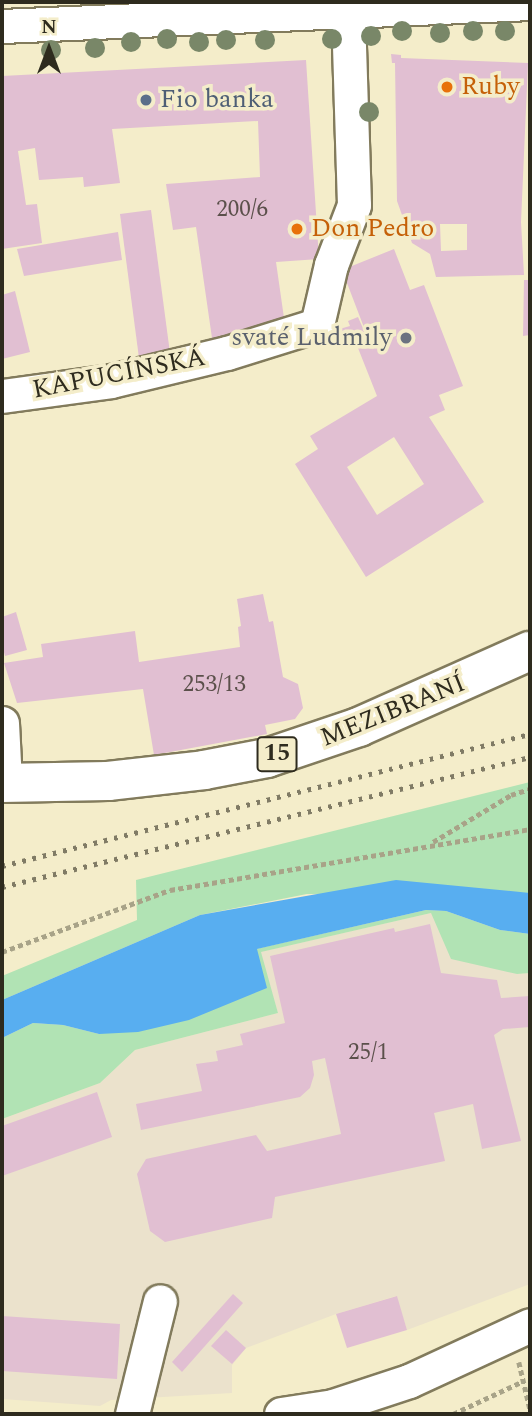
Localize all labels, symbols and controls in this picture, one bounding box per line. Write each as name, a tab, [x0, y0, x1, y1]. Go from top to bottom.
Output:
text: N	[41, 13, 57, 42]
north arrow	[14, 14, 84, 84]
place label: Ruby	[461, 71, 520, 103]
marker: Ruby	[439, 79, 455, 95]
place label: Fio banka	[160, 84, 274, 116]
marker: Fio banka	[138, 92, 154, 108]
house number: 200/6	[216, 196, 268, 224]
place label: Don Pedro	[311, 213, 434, 245]
marker: Don Pedro	[289, 221, 305, 237]
place label: svaté Ludmily	[231, 322, 392, 354]
marker: svaté Ludmily	[398, 330, 414, 346]
street label: KAPUCÍNSKÁ	[30, 342, 208, 406]
street label: MEZIBRANÍ	[316, 668, 470, 754]
house number: 253/13	[182, 671, 246, 699]
road number: 15	[256, 734, 298, 774]
house number: 25/1	[348, 1039, 388, 1067]

